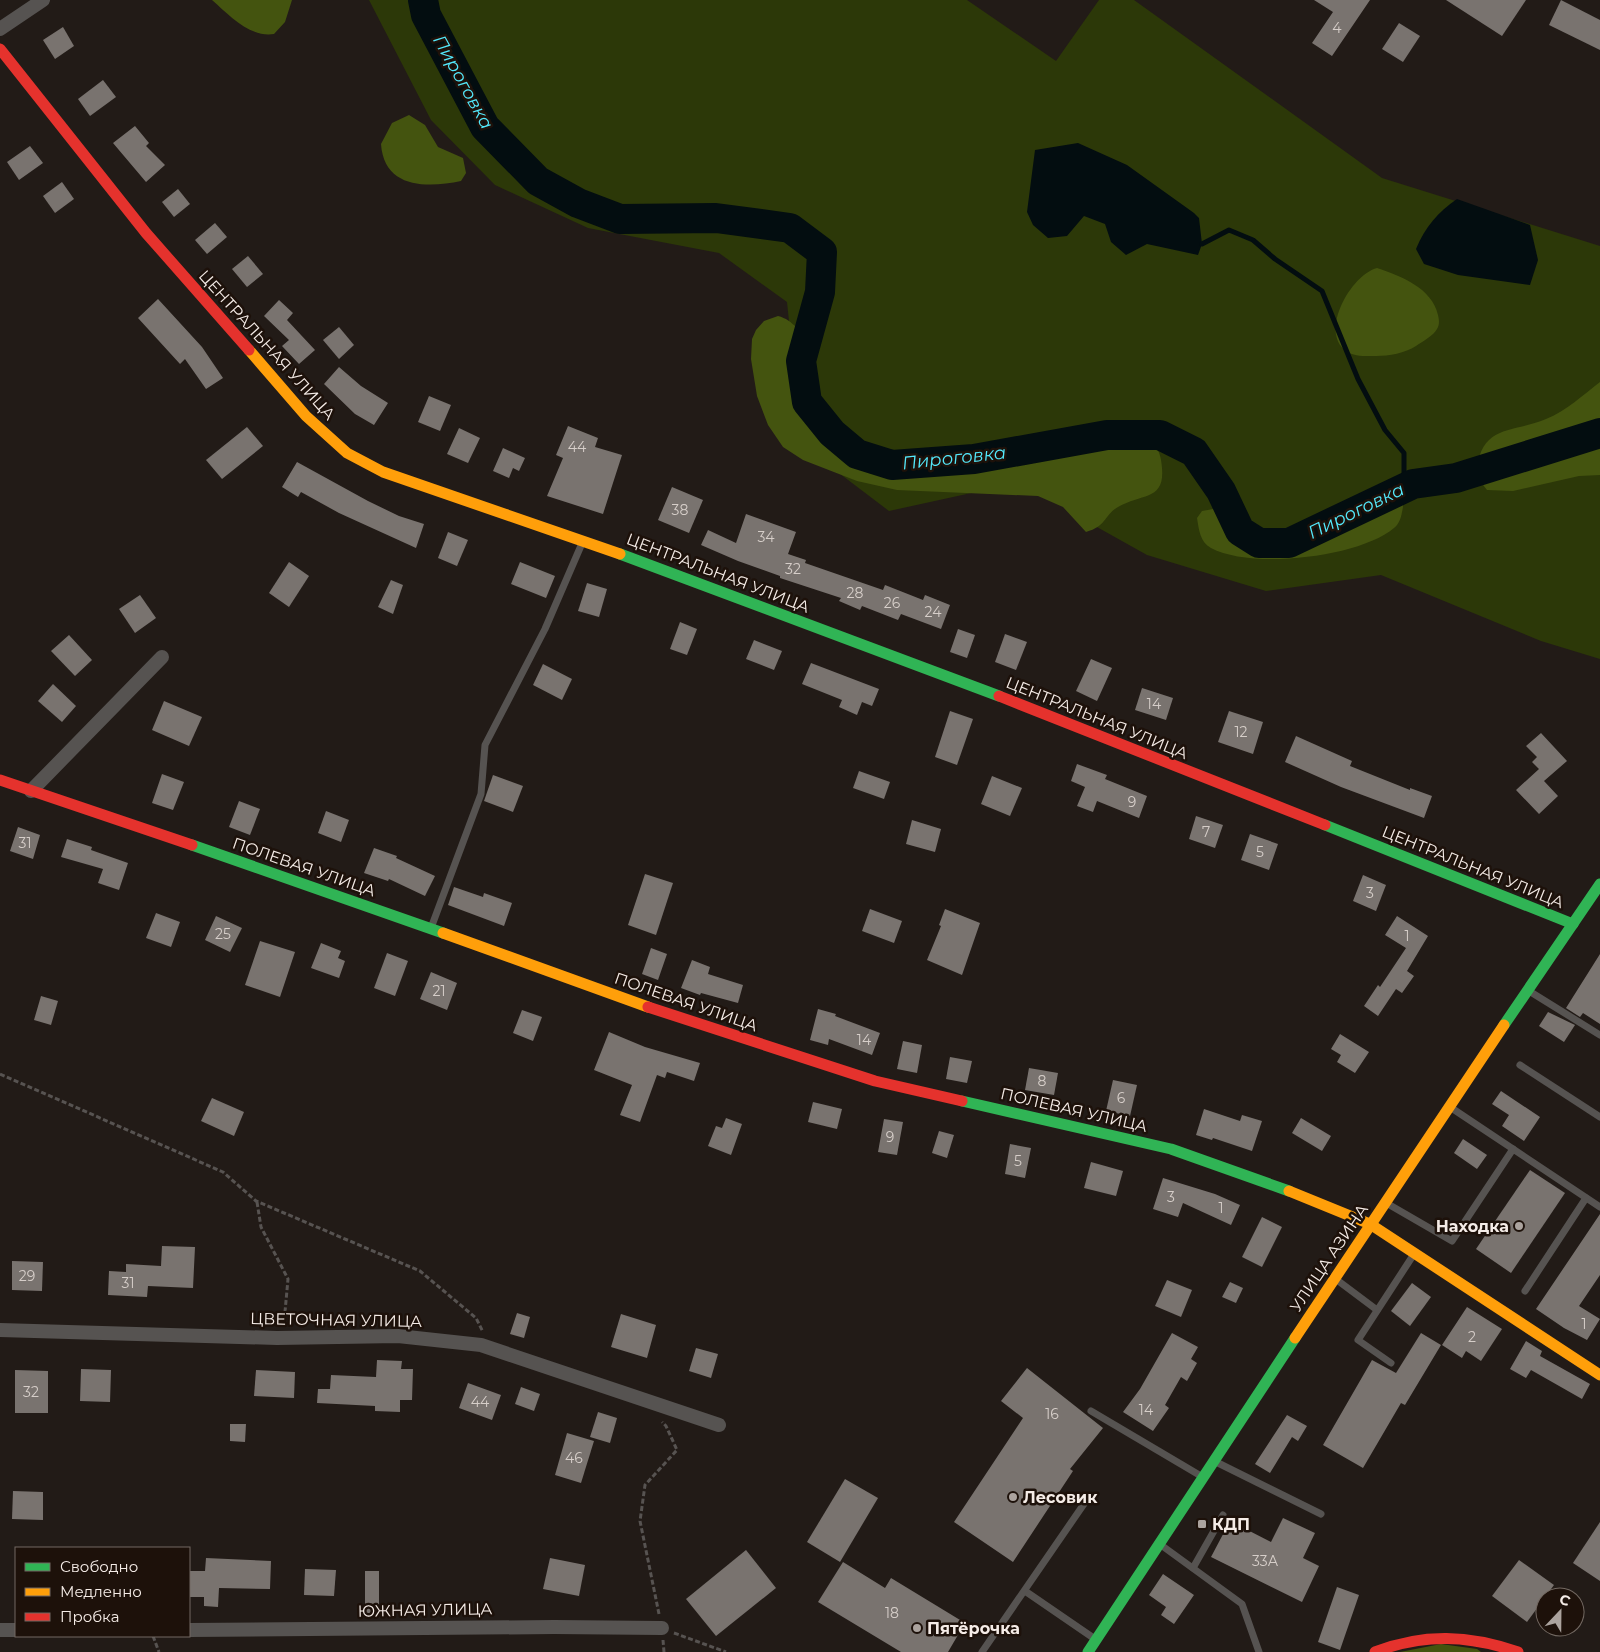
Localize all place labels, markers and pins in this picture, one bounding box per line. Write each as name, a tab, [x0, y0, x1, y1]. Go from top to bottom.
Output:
place label: Находка	[1436, 1217, 1509, 1236]
marker: Находка	[1513, 1220, 1525, 1232]
place label: Лесовик	[1023, 1488, 1098, 1507]
marker: Лесовик	[1007, 1491, 1019, 1503]
place label: КДП	[1212, 1515, 1250, 1534]
marker: КДП	[1196, 1518, 1208, 1530]
place label: Пятёрочка	[927, 1619, 1020, 1638]
marker: Пятёрочка	[911, 1622, 923, 1634]

